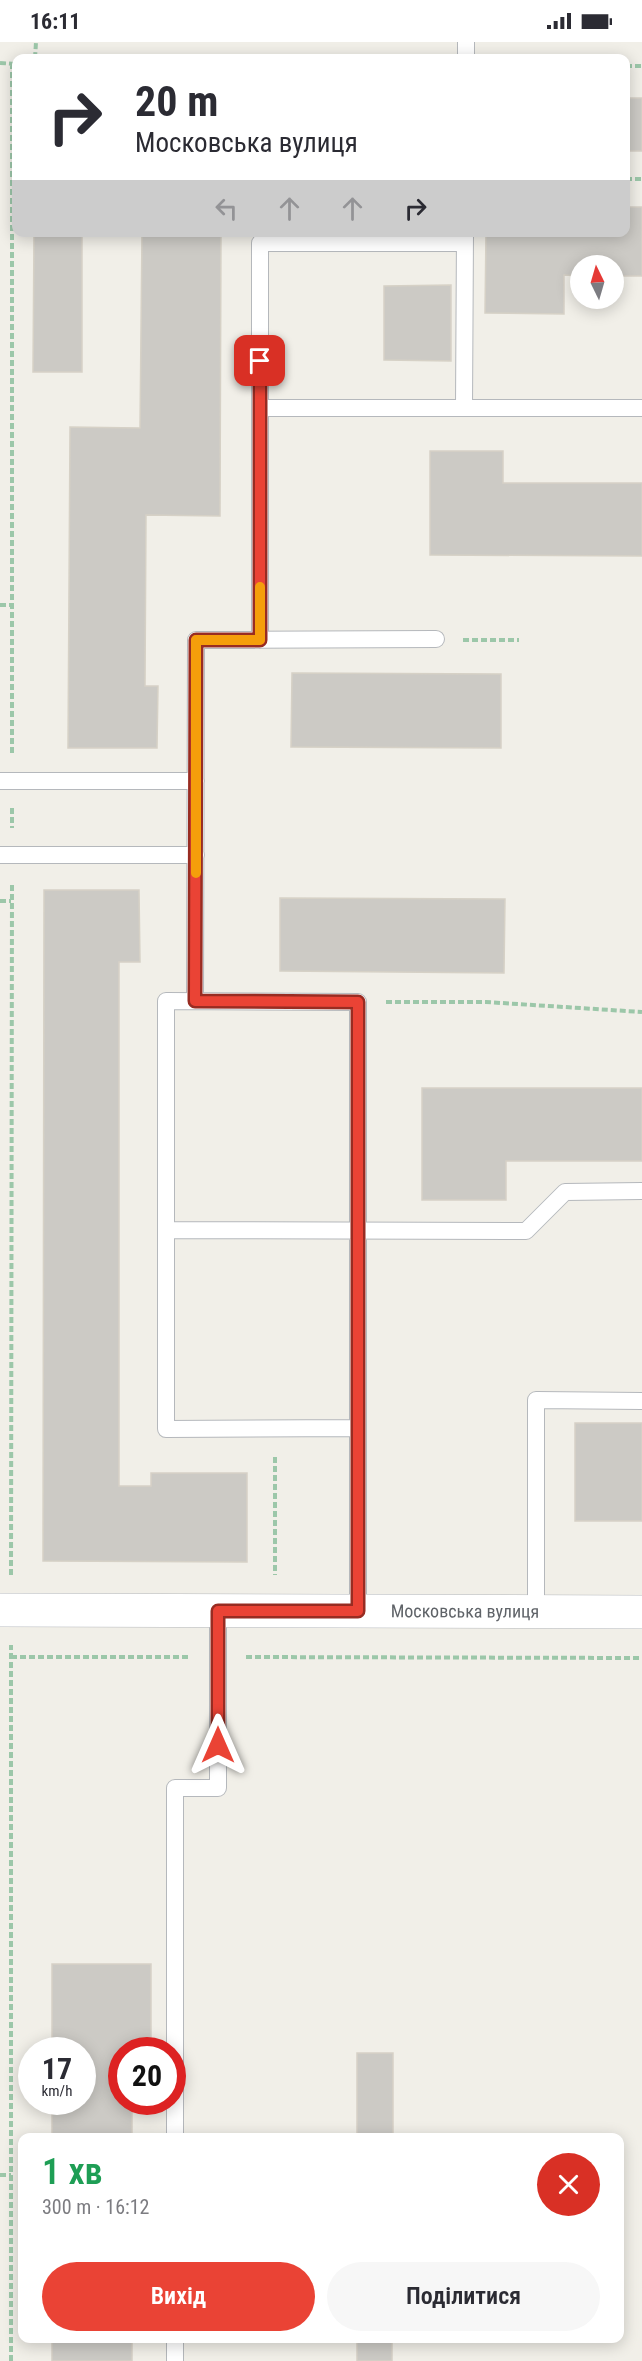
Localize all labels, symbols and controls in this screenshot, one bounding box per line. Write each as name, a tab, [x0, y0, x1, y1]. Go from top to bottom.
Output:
text: 16:11	[30, 9, 81, 34]
text: 20 m	[135, 77, 218, 126]
icon: right	[36, 78, 114, 156]
text: Московська вулиця	[135, 127, 358, 159]
icon: left	[210, 192, 243, 225]
icon: ahead	[273, 192, 306, 225]
icon: ahead	[336, 192, 369, 225]
icon: right	[399, 192, 432, 225]
north arrow	[570, 255, 624, 309]
map controls	[570, 255, 624, 309]
pin	[234, 335, 285, 386]
icon: arrive	[243, 344, 276, 377]
street label: Московська вулиця	[391, 1600, 539, 1622]
position arrow	[186, 1713, 250, 1777]
speed limit sign: 20	[108, 2037, 186, 2115]
text: 17	[42, 2051, 72, 2086]
text: km/h	[42, 2082, 72, 2100]
text: 1 хв	[42, 2151, 103, 2193]
button: close	[537, 2153, 600, 2216]
text: 300 m · 16:12	[42, 2195, 149, 2219]
button: Вихід	[42, 2262, 315, 2331]
button: Поділитися	[327, 2262, 600, 2331]

